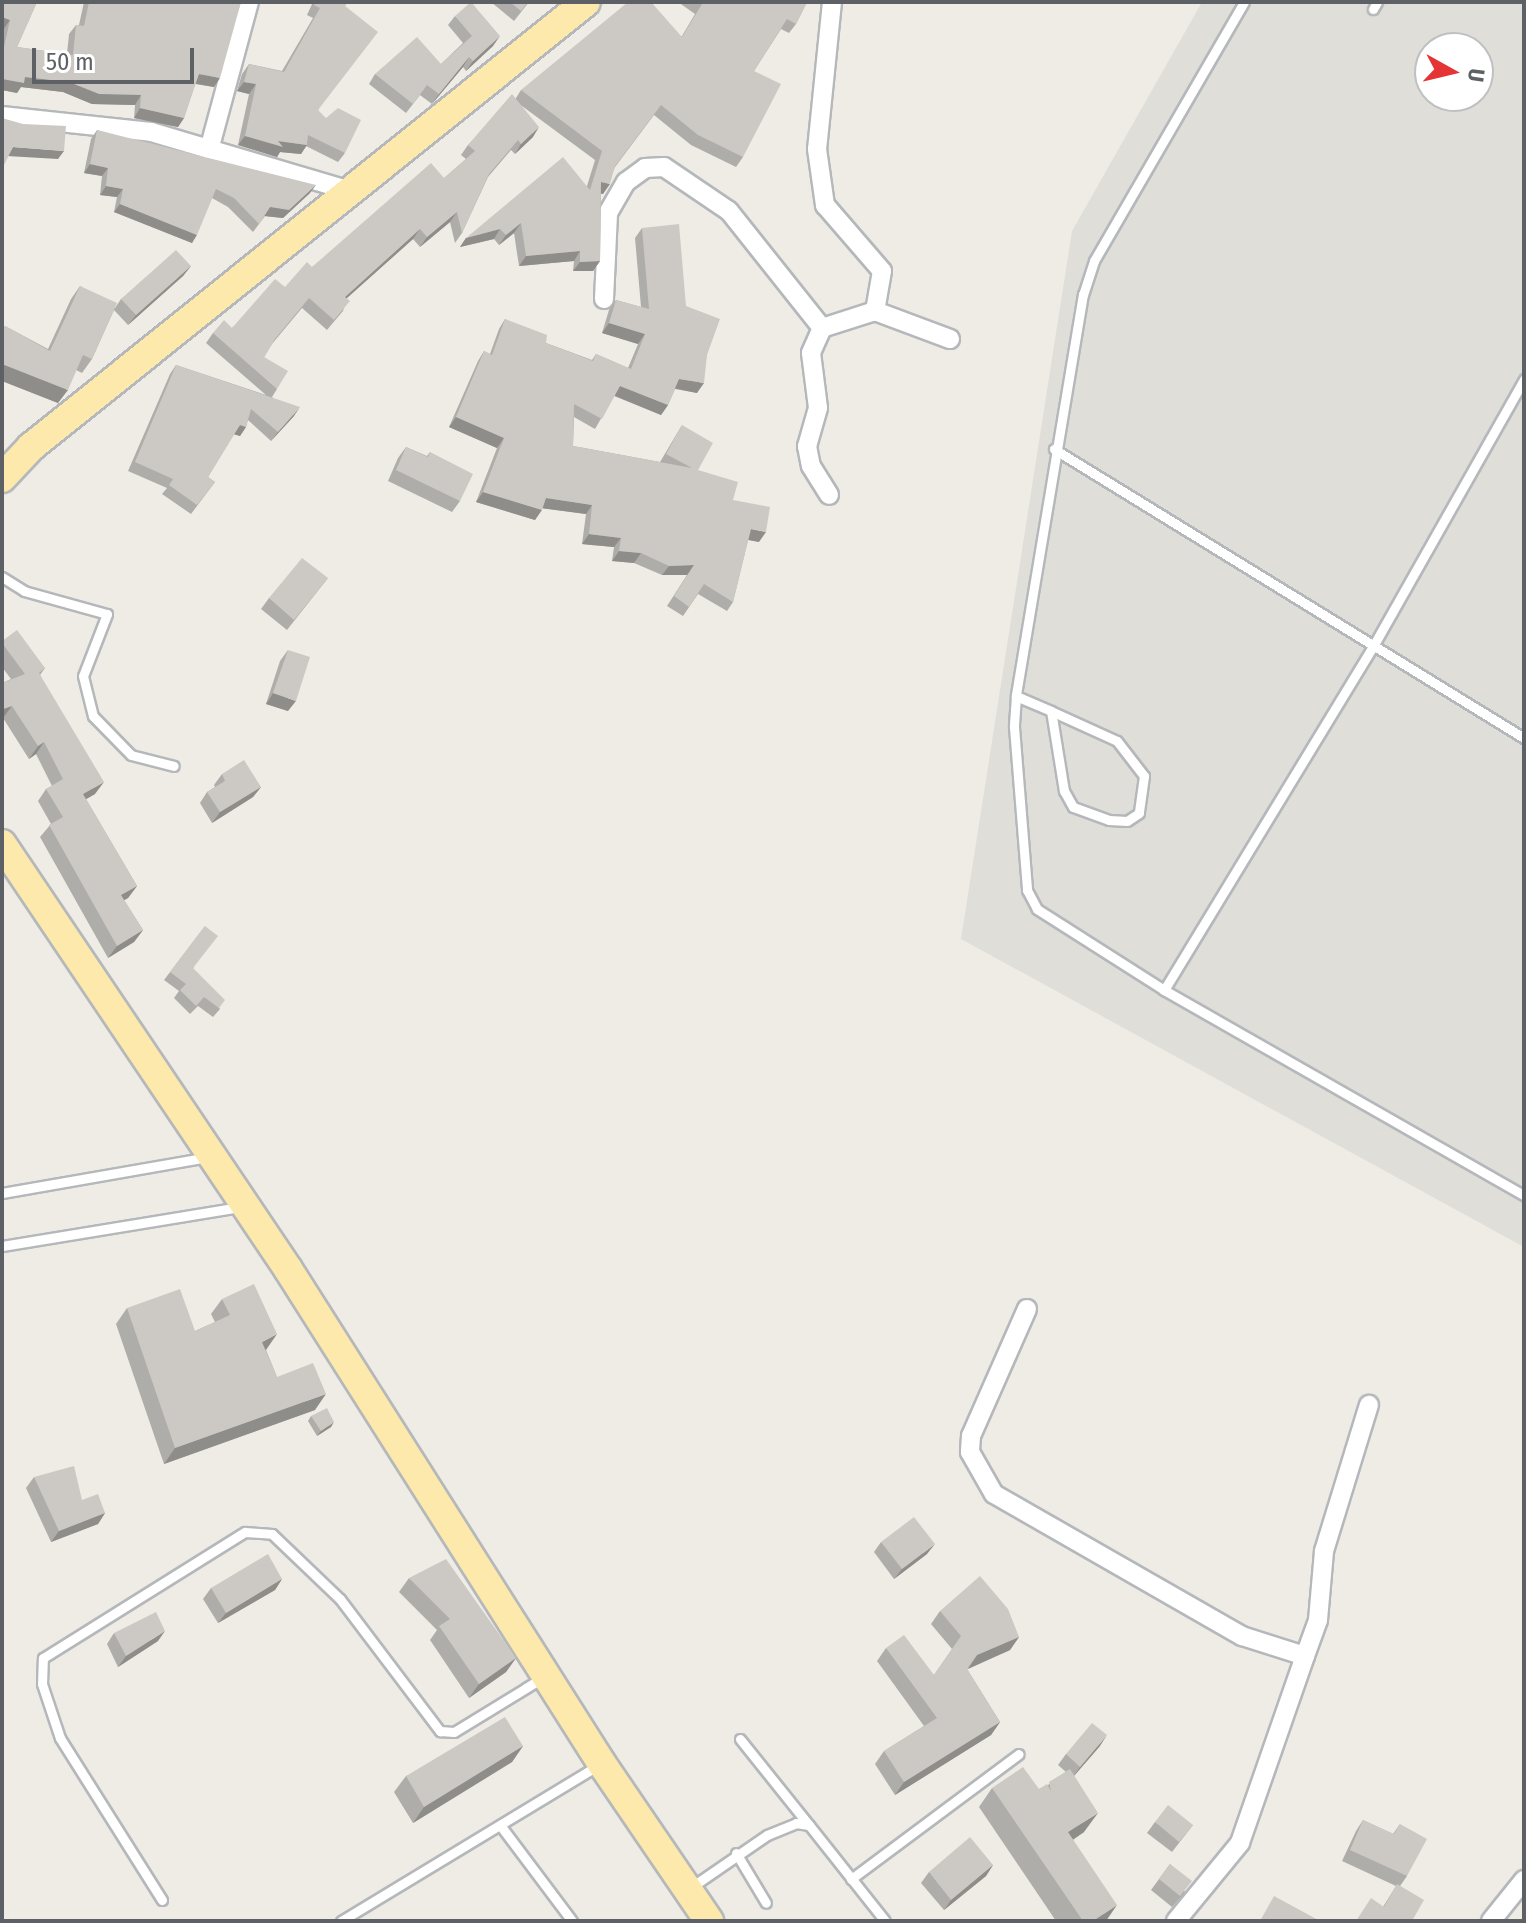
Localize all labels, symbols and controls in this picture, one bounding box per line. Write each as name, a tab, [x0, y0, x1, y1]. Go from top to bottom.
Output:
scale bar	[36, 32, 198, 82]
north arrow	[1414, 32, 1494, 112]
text: 50 m	[46, 48, 94, 76]
text: U	[1462, 67, 1491, 83]

